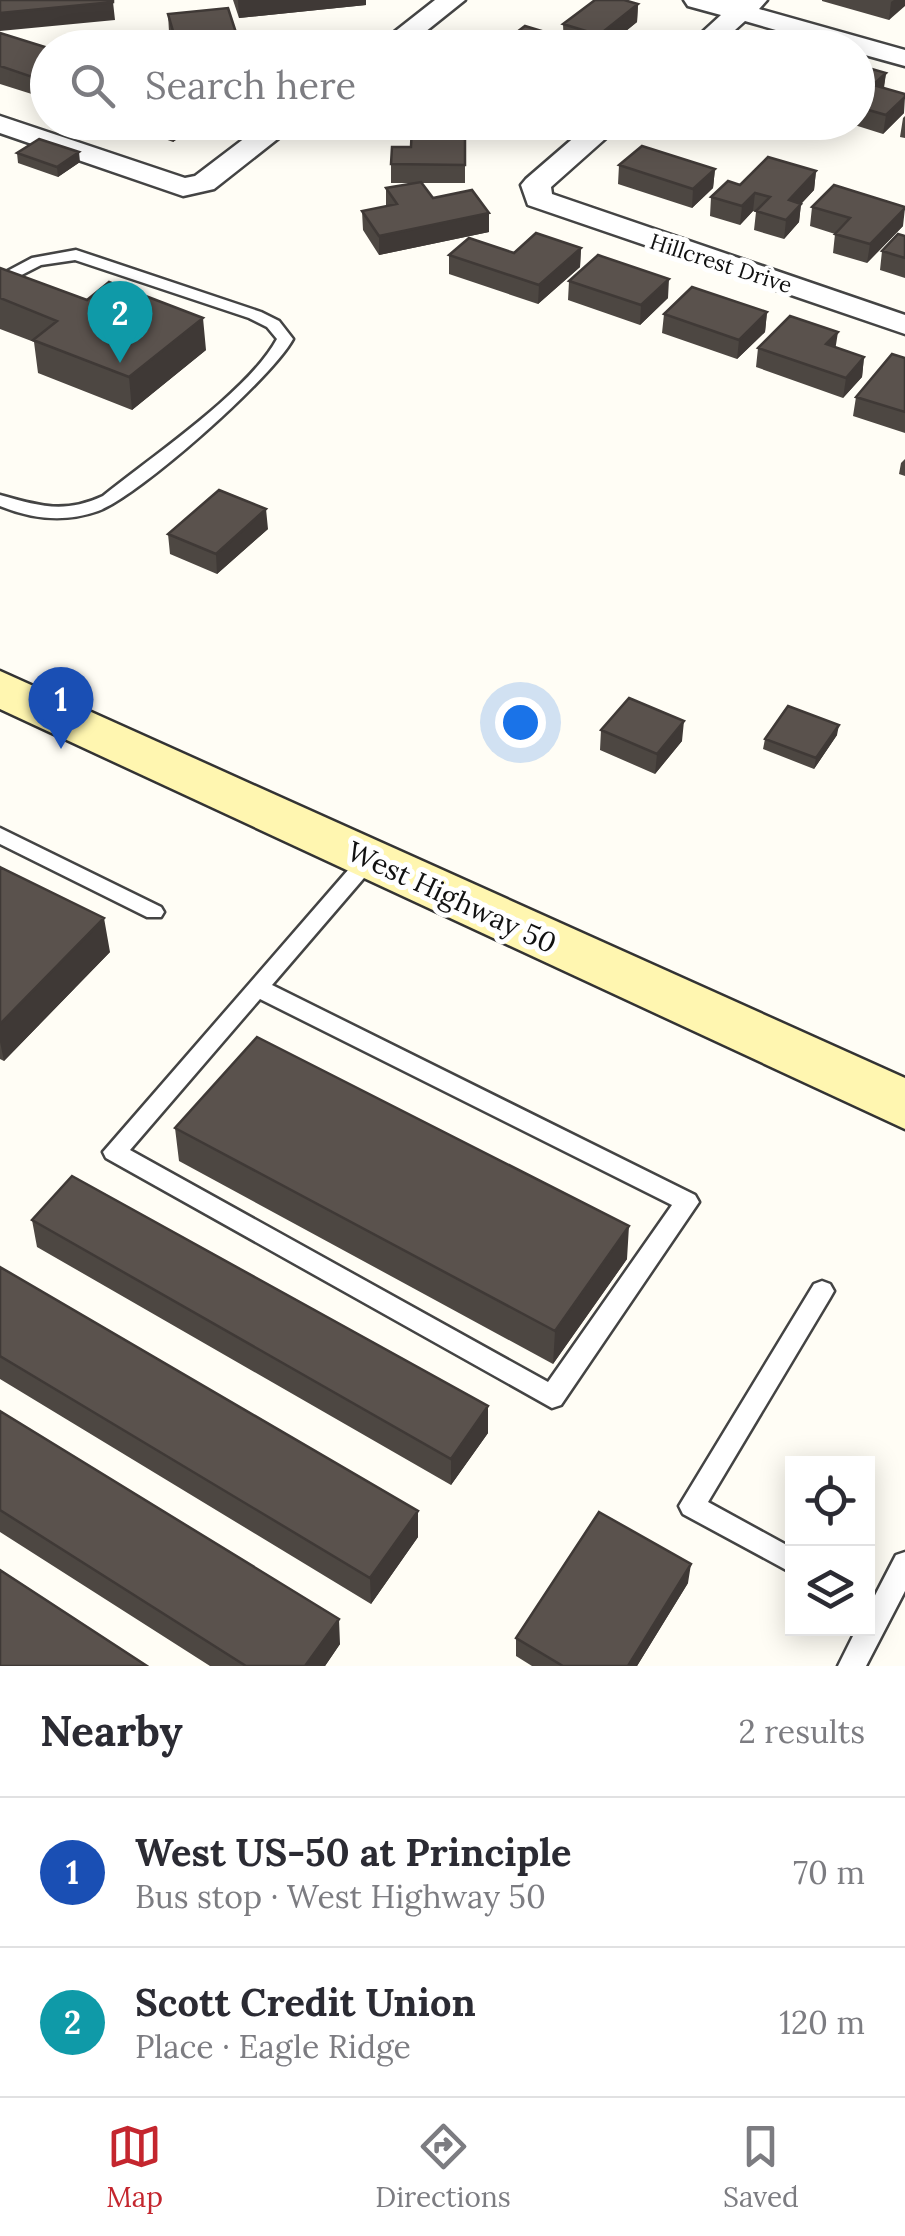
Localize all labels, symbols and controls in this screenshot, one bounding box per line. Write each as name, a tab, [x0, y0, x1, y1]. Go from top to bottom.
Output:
search box	[30, 30, 875, 140]
icon: search	[65, 58, 120, 113]
text: Search here	[145, 61, 356, 109]
street label: Hillcrest Drive	[646, 227, 796, 299]
pin: 2	[88, 280, 152, 363]
pin: 1	[28, 666, 94, 749]
your location	[495, 697, 546, 748]
street label: West Highway 50	[342, 833, 562, 961]
map controls	[785, 1456, 875, 1636]
button: locate	[785, 1456, 875, 1546]
button: layers	[785, 1546, 875, 1636]
text: Nearby	[40, 1704, 183, 1758]
text: 2 results	[739, 1711, 865, 1752]
text: West US-50 at Principle	[135, 1828, 572, 1876]
text: 1	[66, 1852, 79, 1893]
text: 70 m	[793, 1852, 865, 1893]
text: Bus stop · West Highway 50	[135, 1876, 546, 1917]
text: Scott Credit Union	[135, 1978, 476, 2026]
text: 2	[64, 2002, 81, 2043]
text: 120 m	[779, 2002, 865, 2043]
text: Place · Eagle Ridge	[135, 2026, 411, 2067]
tab: Map	[106, 2119, 163, 2215]
tab: Directions	[375, 2119, 511, 2215]
tab: Saved	[723, 2119, 799, 2215]

